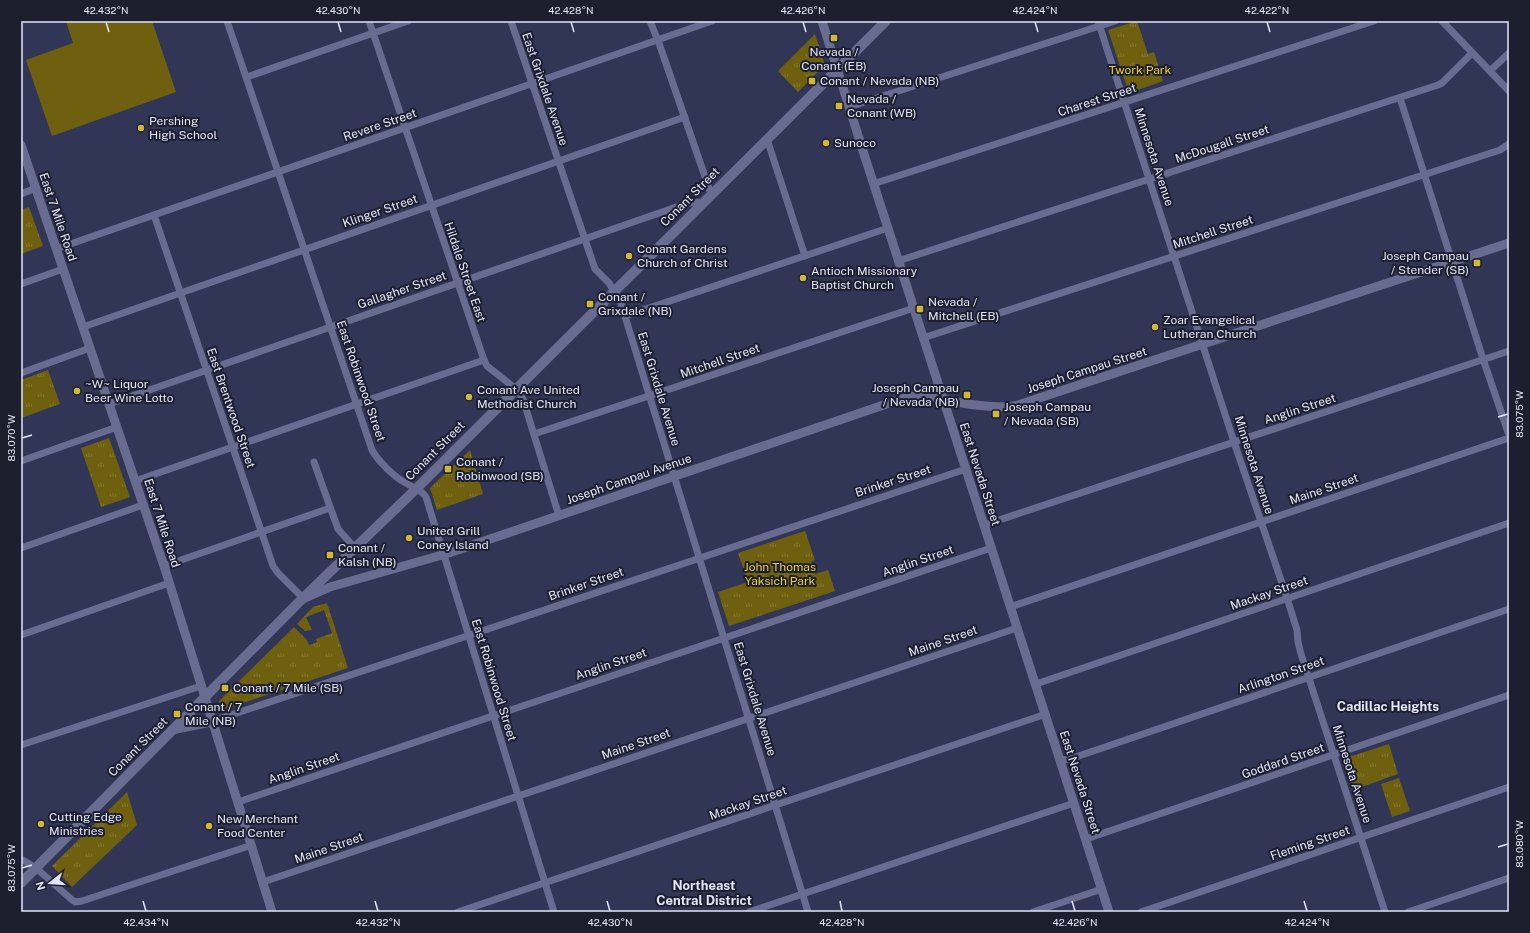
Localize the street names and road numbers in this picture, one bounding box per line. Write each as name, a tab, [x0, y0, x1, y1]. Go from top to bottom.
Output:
street label: East Grixdale Avenue	[519, 31, 571, 147]
street label: Charest Street	[1056, 81, 1138, 119]
street label: Revere Street	[342, 106, 419, 144]
street label: Minnesota Avenue	[1132, 106, 1177, 208]
street label: McDougall Street	[1173, 122, 1271, 166]
street label: Conant Street	[658, 164, 723, 229]
street label: East 7 Mile Road	[36, 171, 80, 263]
street label: Klinger Street	[341, 192, 420, 230]
street label: Mitchell Street	[1171, 212, 1255, 252]
street label: Hildale Street East	[441, 220, 489, 324]
street label: Gallagher Street	[356, 268, 449, 312]
street label: East Robinwood Street	[334, 319, 388, 444]
street label: East Grixdale Avenue	[635, 330, 683, 448]
street label: Mitchell Street	[678, 341, 762, 381]
street label: Joseph Campau Street	[1025, 344, 1149, 396]
street label: East Brentwood Street	[204, 346, 258, 470]
street label: Anglin Street	[1262, 391, 1338, 427]
street label: Minnesota Avenue	[1232, 414, 1277, 516]
street label: Conant Street	[403, 418, 468, 483]
street label: East Nevada Street	[957, 421, 1003, 528]
street label: Joseph Campau Avenue	[565, 451, 694, 507]
street label: Brinker Street	[853, 462, 933, 500]
street label: Maine Street	[1288, 471, 1361, 507]
street label: East 7 Mile Road	[141, 477, 183, 569]
street label: Anglin Street	[881, 542, 956, 580]
street label: Brinker Street	[547, 564, 626, 603]
street label: Mackay Street	[1228, 573, 1310, 613]
street label: East Robinwood Street	[469, 617, 519, 743]
street label: Maine Street	[907, 623, 980, 659]
street label: East Grixdale Avenue	[731, 640, 779, 758]
street label: Anglin Street	[574, 645, 649, 683]
street label: Arlington Street	[1236, 654, 1326, 696]
street label: Conant Street	[106, 714, 171, 779]
street label: Minnesota Avenue	[1330, 723, 1375, 825]
street label: Maine Street	[600, 726, 673, 762]
street label: East Nevada Street	[1057, 729, 1103, 836]
street label: Goddard Street	[1240, 740, 1326, 782]
street label: Anglin Street	[267, 749, 342, 787]
street label: Mackay Street	[707, 783, 789, 823]
street label: Fleming Street	[1268, 823, 1352, 863]
street label: Maine Street	[293, 830, 366, 866]

